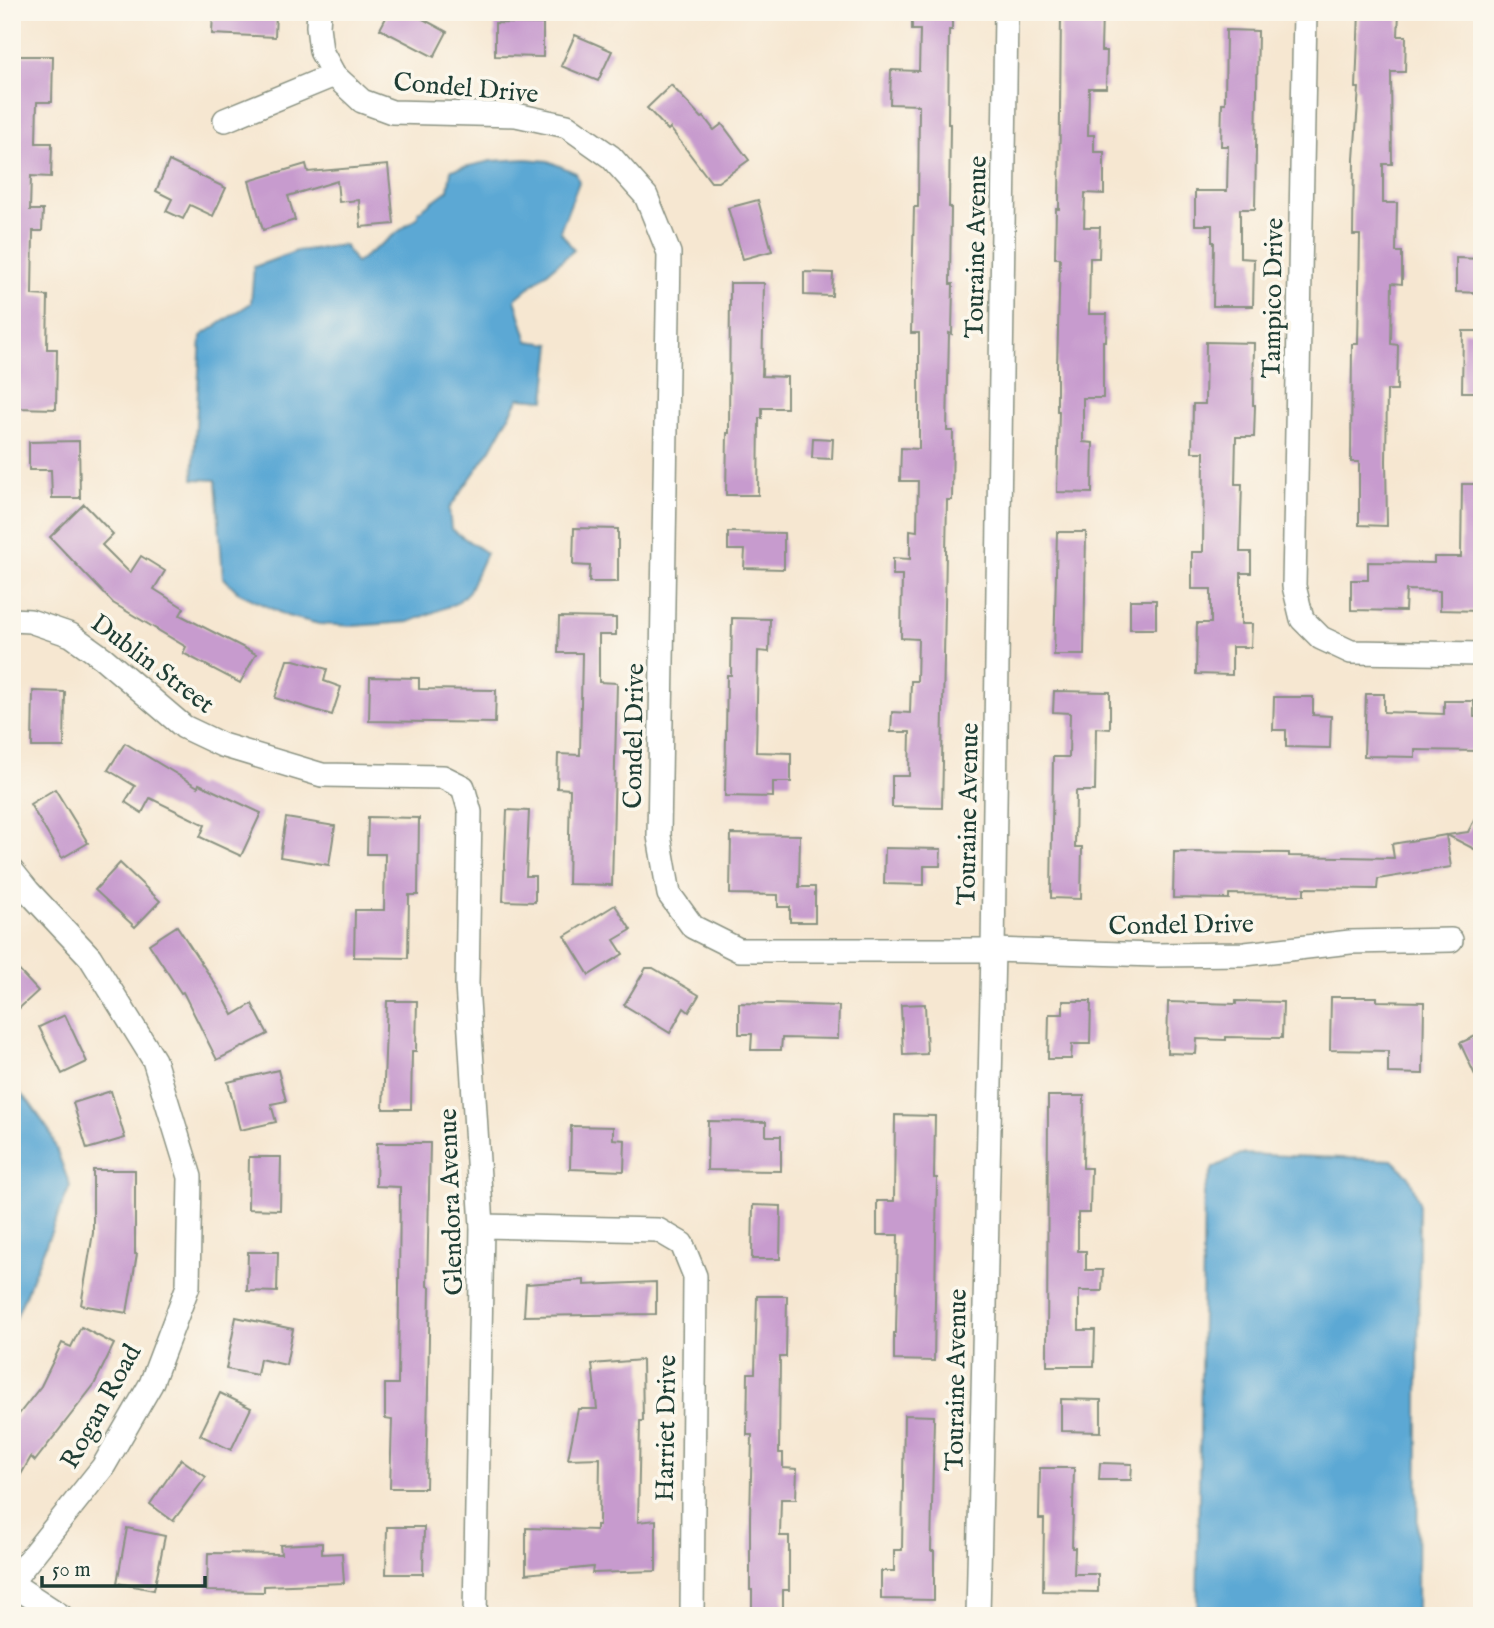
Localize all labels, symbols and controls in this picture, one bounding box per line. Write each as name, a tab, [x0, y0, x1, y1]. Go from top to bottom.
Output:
street label: Condel Drive	[392, 66, 540, 111]
street label: Touraine Avenue	[958, 155, 995, 339]
street label: Tampico Drive	[1256, 217, 1291, 379]
street label: Dublin Street	[84, 607, 221, 721]
street label: Condel Drive	[617, 663, 652, 809]
street label: Touraine Avenue	[950, 722, 987, 906]
street label: Condel Drive	[1108, 908, 1254, 943]
street label: Glendora Avenue	[432, 1108, 471, 1296]
street label: Touraine Avenue	[938, 1288, 975, 1472]
street label: Rogan Road	[54, 1339, 149, 1475]
street label: Harriet Drive	[649, 1354, 684, 1502]
scale bar	[42, 1544, 205, 1588]
text: 50 m	[52, 1557, 91, 1584]

